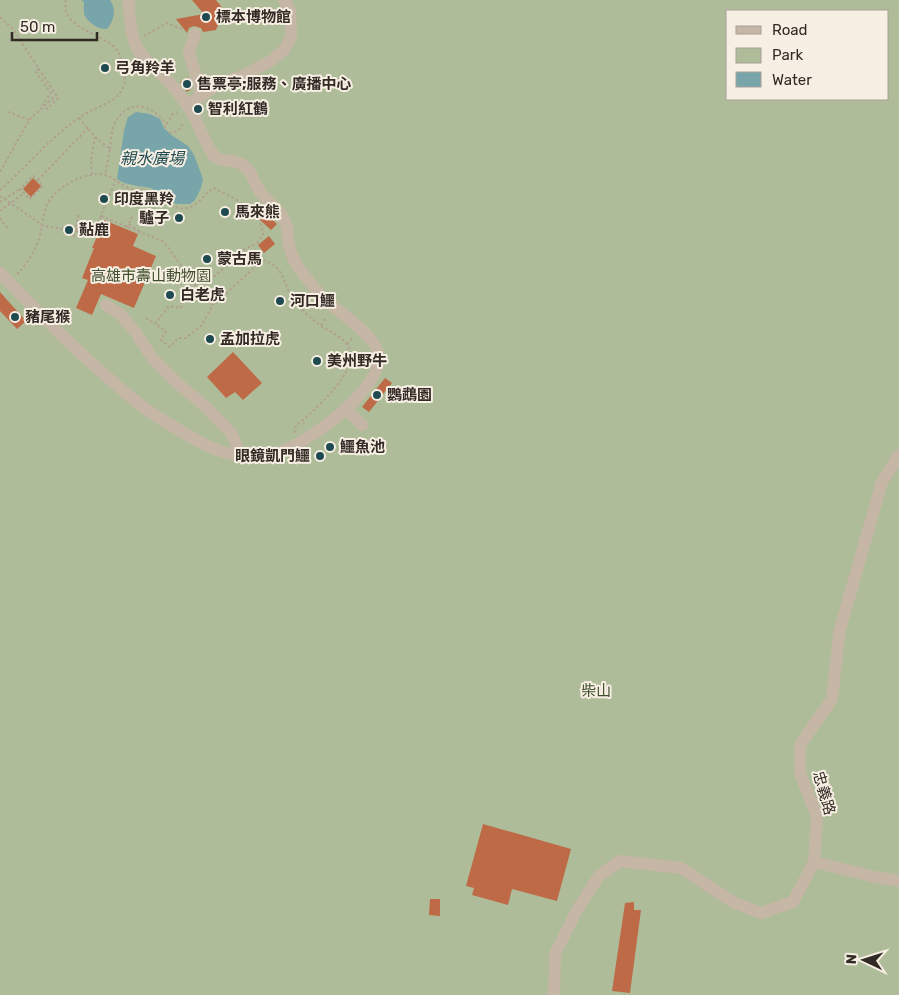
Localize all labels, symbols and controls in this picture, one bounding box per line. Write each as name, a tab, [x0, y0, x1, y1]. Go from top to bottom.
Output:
place label: 標本博物館	[216, 8, 291, 26]
scale bar	[12, 10, 98, 42]
legend	[726, 10, 889, 100]
marker: 標本博物館	[200, 11, 212, 23]
text: 50 m	[20, 18, 55, 36]
text: Road	[772, 21, 808, 39]
text: Park	[772, 46, 803, 64]
place label: 弓角羚羊	[115, 59, 175, 77]
marker: 弓角羚羊	[99, 62, 111, 74]
text: Water	[772, 71, 812, 89]
place label: 售票亭;服務、廣播中心	[197, 75, 352, 93]
marker: 售票亭;服務、廣播中心	[181, 78, 193, 90]
place label: 智利紅鶴	[208, 100, 268, 118]
marker: 智利紅鶴	[192, 103, 204, 115]
water label: 親水廣場	[120, 149, 186, 168]
place label: 印度黑羚	[114, 190, 174, 208]
marker: 印度黑羚	[98, 193, 110, 205]
place label: 馬來熊	[235, 203, 280, 221]
marker: 馬來熊	[219, 206, 231, 218]
place label: 驢子	[139, 209, 169, 227]
marker: 驢子	[173, 212, 185, 224]
place label: 黇鹿	[79, 221, 109, 239]
marker: 黇鹿	[63, 224, 75, 236]
place label: 蒙古馬	[217, 250, 262, 268]
marker: 蒙古馬	[201, 253, 213, 265]
park label: 高雄市壽山動物園	[91, 267, 211, 285]
place label: 白老虎	[180, 286, 225, 304]
marker: 白老虎	[164, 289, 176, 301]
place label: 河口鱷	[290, 292, 335, 310]
marker: 河口鱷	[274, 295, 286, 307]
place label: 豬尾猴	[25, 308, 70, 326]
marker: 豬尾猴	[9, 311, 21, 323]
place label: 孟加拉虎	[220, 330, 280, 348]
marker: 孟加拉虎	[204, 333, 216, 345]
place label: 美州野牛	[327, 352, 387, 370]
marker: 美州野牛	[311, 355, 323, 367]
place label: 鸚鵡園	[387, 386, 432, 404]
marker: 鸚鵡園	[371, 389, 383, 401]
place label: 鱷魚池	[340, 438, 385, 456]
marker: 鱷魚池	[324, 441, 336, 453]
place label: 眼鏡凱門鱷	[235, 447, 310, 465]
marker: 眼鏡凱門鱷	[314, 450, 326, 462]
park label: 柴山	[581, 682, 611, 700]
street label: 忠義路	[809, 769, 839, 817]
north arrow	[839, 935, 889, 985]
text: N	[843, 954, 860, 965]

